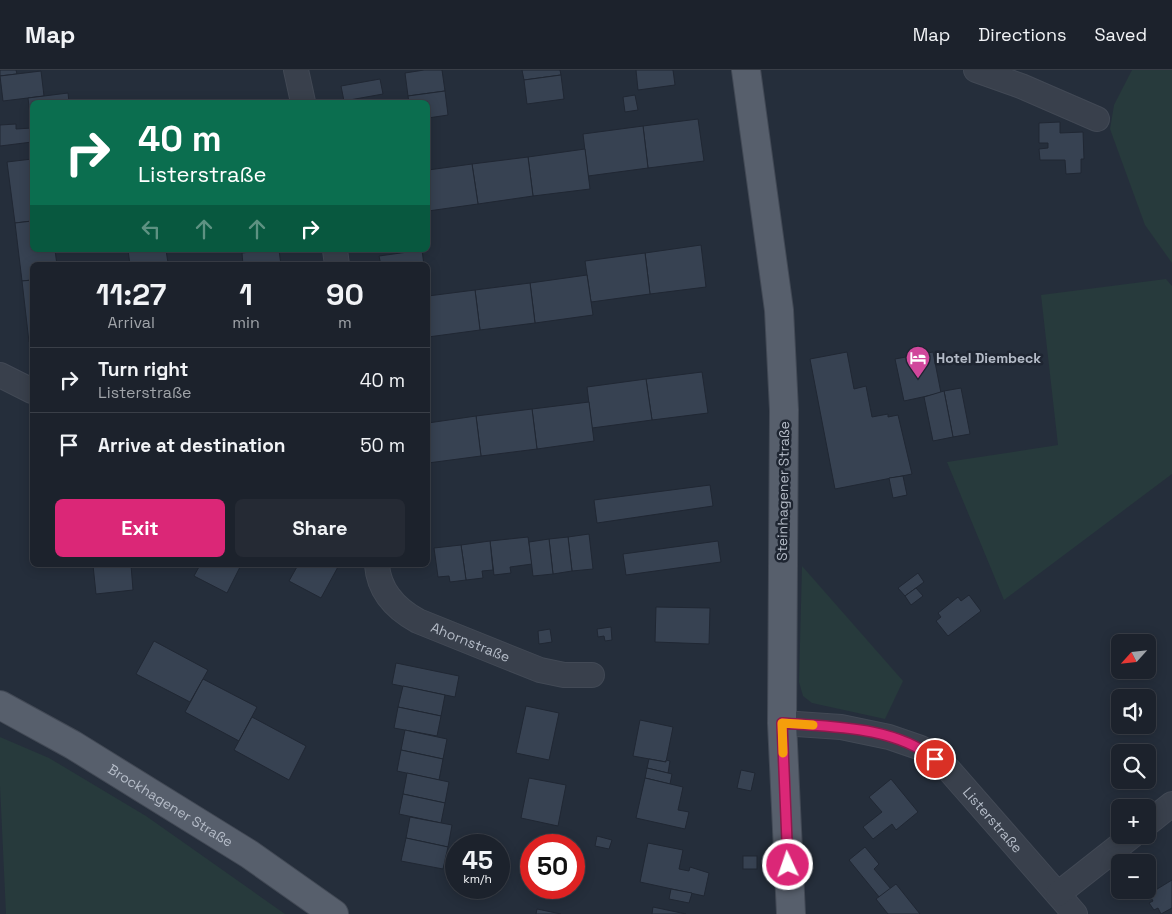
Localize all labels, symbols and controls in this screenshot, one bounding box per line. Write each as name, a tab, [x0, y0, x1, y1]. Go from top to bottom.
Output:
text: Map	[25, 19, 75, 50]
text: Map	[913, 23, 950, 46]
text: Directions	[978, 23, 1067, 46]
text: Saved	[1095, 23, 1147, 46]
text: 40 m	[138, 117, 222, 161]
icon: right	[55, 120, 120, 185]
text: Listerstraße	[138, 160, 266, 188]
icon: left	[137, 215, 165, 243]
icon: ahead	[190, 215, 218, 243]
icon: ahead	[243, 215, 271, 243]
icon: right	[296, 215, 324, 243]
text: 11:27	[96, 275, 166, 314]
text: 1	[239, 275, 253, 314]
text: 90	[326, 275, 364, 314]
text: Arrival	[107, 312, 155, 333]
text: min	[232, 312, 260, 333]
text: m	[338, 312, 352, 333]
hotel icon: Hotel Diembeck	[905, 345, 931, 379]
place label: Hotel Diembeck	[936, 349, 1041, 367]
text: Turn right	[98, 357, 188, 382]
icon: right	[55, 366, 83, 394]
text: 40 m	[360, 368, 405, 393]
text: Listerstraße	[98, 382, 191, 403]
street label: Steinhagener Straße	[773, 421, 793, 561]
icon: arrive	[55, 431, 83, 459]
text: Arrive at destination	[98, 433, 286, 458]
text: 50 m	[360, 433, 405, 458]
button: Exit	[55, 499, 225, 557]
button: Share	[235, 499, 405, 557]
street label: Ahornstraße	[428, 618, 513, 666]
north arrow	[1111, 634, 1156, 679]
map controls	[1111, 634, 1156, 899]
button: sound	[1111, 689, 1156, 734]
pin	[914, 738, 956, 780]
button: search	[1111, 744, 1156, 789]
icon: arrive	[921, 745, 949, 773]
street label: Brockhagener Straße	[105, 760, 236, 851]
street label: Listerstraße	[959, 783, 1026, 857]
button: +	[1111, 799, 1156, 844]
speed limit sign: 50	[520, 834, 585, 899]
position arrow	[761, 838, 813, 890]
text: 45	[462, 844, 493, 876]
button: −	[1111, 854, 1156, 899]
text: km/h	[463, 871, 492, 887]

